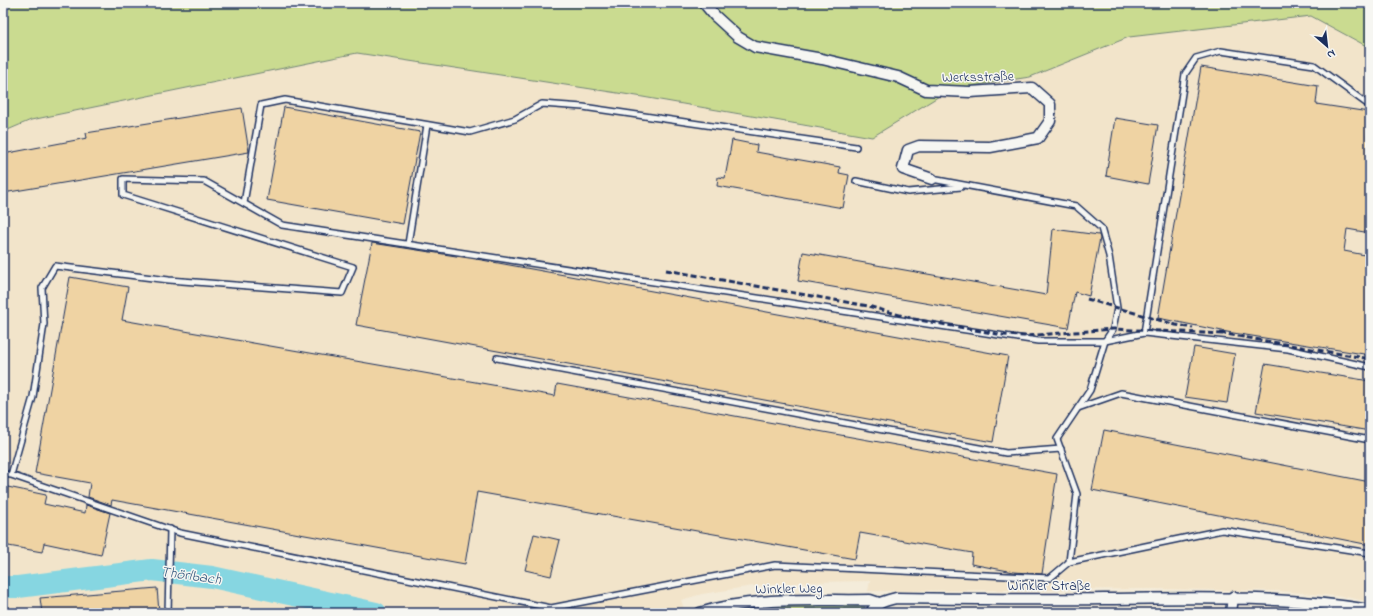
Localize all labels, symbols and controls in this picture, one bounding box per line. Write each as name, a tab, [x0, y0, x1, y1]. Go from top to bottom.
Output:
north arrow	[1307, 26, 1347, 66]
text: N	[1324, 45, 1338, 63]
street label: Werksstraße	[942, 66, 1015, 89]
water label: Thörlbach	[159, 561, 223, 591]
street label: Winkler Straße	[1008, 576, 1091, 597]
street label: Winkler Weg	[755, 578, 823, 602]

